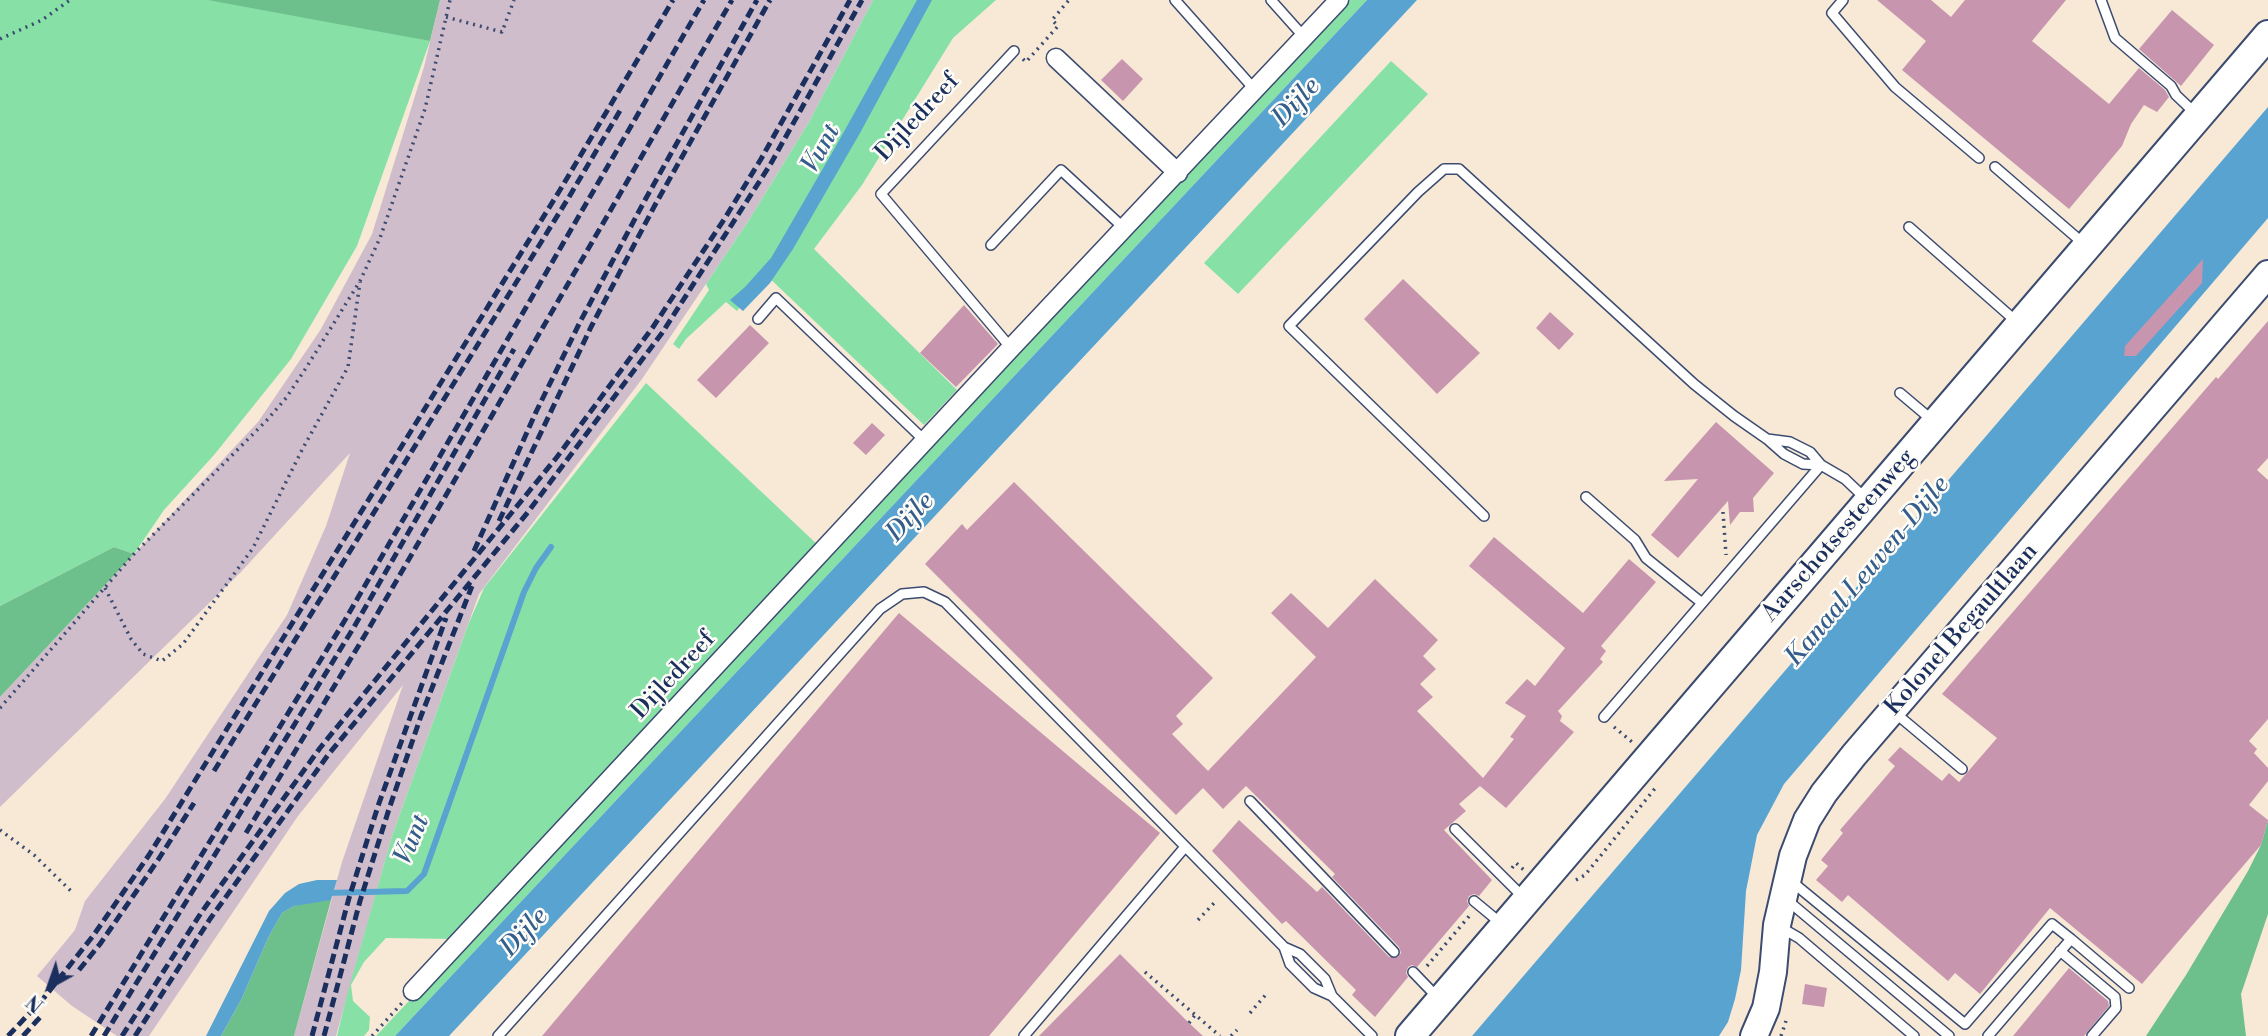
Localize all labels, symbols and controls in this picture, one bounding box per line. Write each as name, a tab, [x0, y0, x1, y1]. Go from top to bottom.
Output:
street label: Dijledreef	[870, 68, 966, 168]
water label: Dijle	[1267, 72, 1327, 134]
water label: Vunt	[796, 119, 848, 179]
street label: Aarschotsesteenweg	[1756, 444, 1922, 628]
water label: Kanaal Leuven-Dijle	[1779, 471, 1957, 673]
water label: Dijle	[881, 487, 941, 549]
street label: Kolonel Begaultlaan	[1879, 538, 2045, 722]
street label: Dijledreef	[626, 626, 722, 726]
water label: Vunt	[389, 810, 437, 870]
water label: Dijle	[495, 902, 555, 964]
north arrow	[14, 952, 84, 1022]
text: N	[22, 989, 49, 1017]

